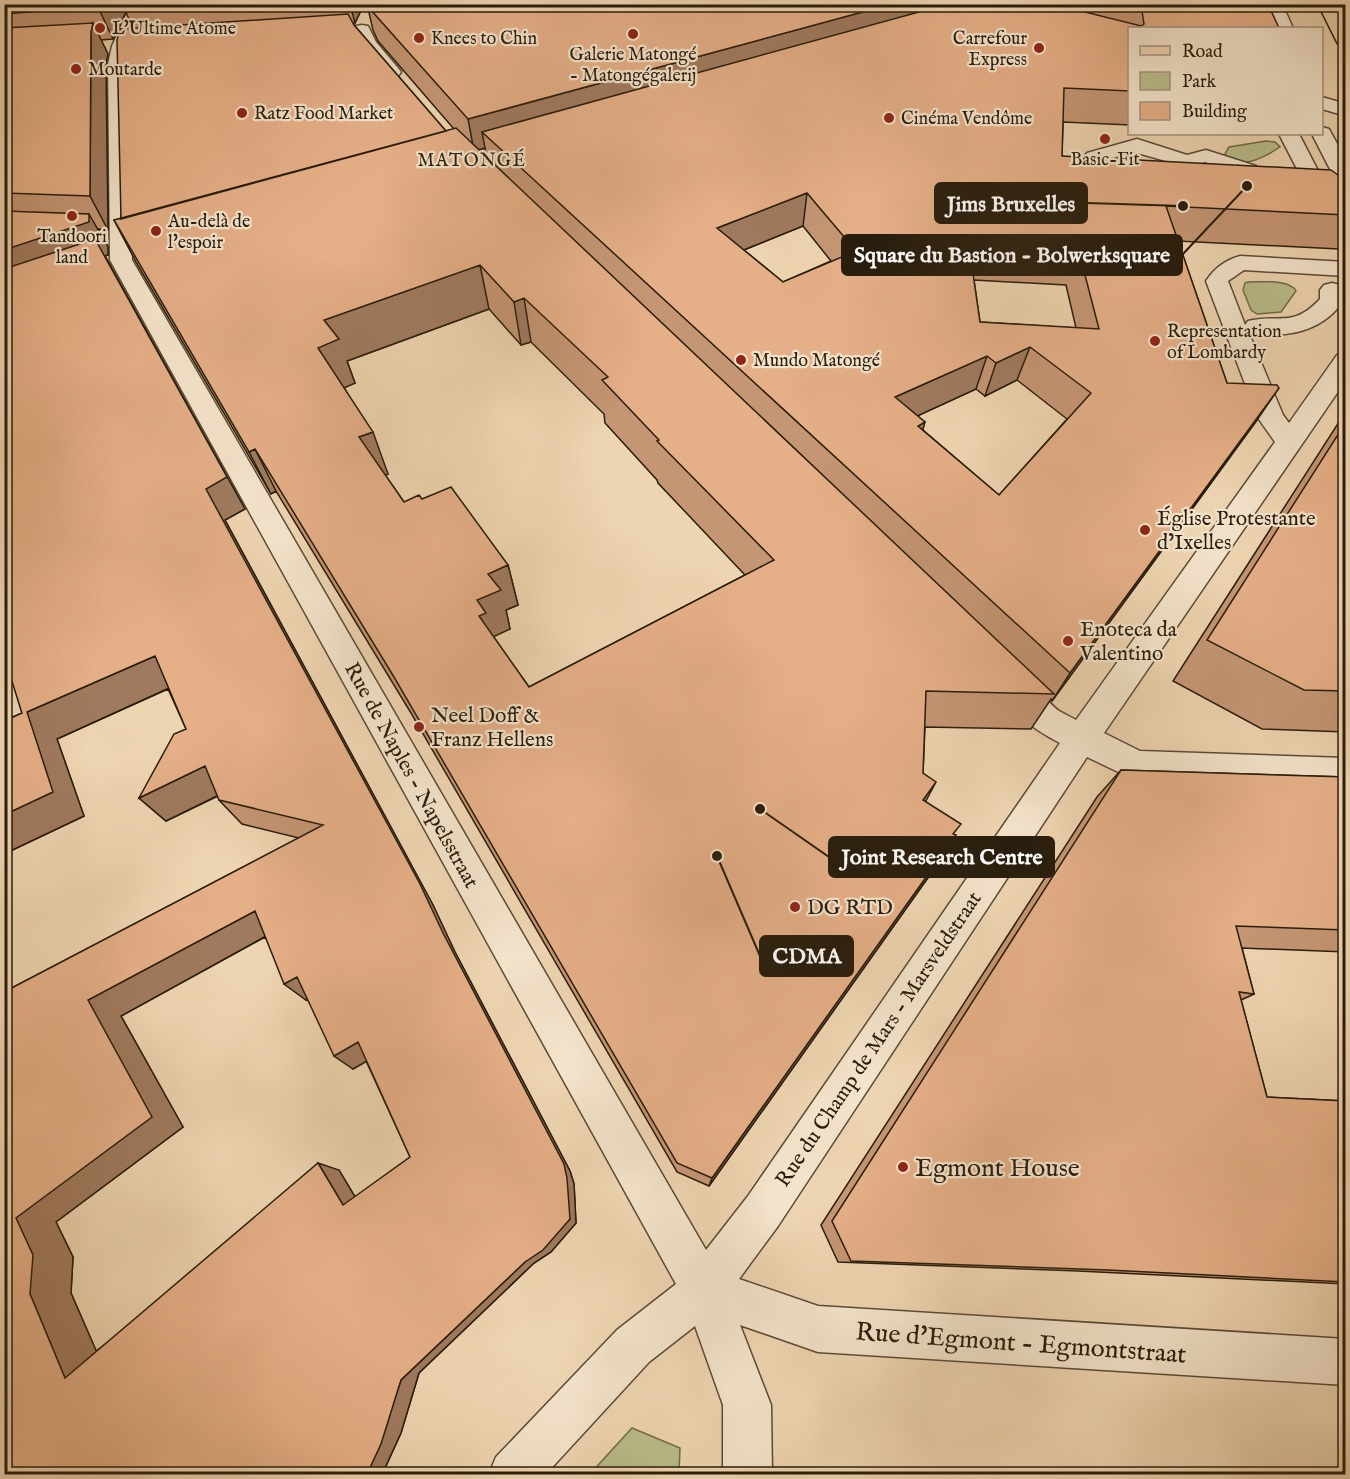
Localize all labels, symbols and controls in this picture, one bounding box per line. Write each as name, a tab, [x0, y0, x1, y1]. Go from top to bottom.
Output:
place label: L'Ultime Atome	[112, 18, 236, 41]
marker: L'Ultime Atome	[93, 21, 107, 35]
marker: Galerie Matongé - Matongégalerij	[626, 27, 640, 41]
legend	[1128, 27, 1323, 135]
place label: Knees to Chin	[431, 28, 537, 51]
place label: Carrefour Express	[953, 28, 1027, 72]
marker: Knees to Chin	[412, 31, 426, 45]
marker: Carrefour Express	[1032, 41, 1046, 55]
text: Road	[1182, 41, 1223, 64]
place label: Galerie Matongé - Matongégalerij	[570, 44, 696, 88]
place label: Moutarde	[88, 59, 162, 82]
marker: Moutarde	[69, 62, 83, 76]
text: Park	[1182, 71, 1217, 94]
text: Building	[1182, 101, 1247, 124]
place label: Ratz Food Market	[254, 103, 393, 126]
marker: Ratz Food Market	[235, 106, 249, 120]
place label: Cinéma Vendôme	[901, 108, 1032, 131]
marker: Cinéma Vendôme	[882, 111, 896, 125]
marker: Basic-Fit	[1098, 132, 1112, 146]
district label: MATONGÉ	[418, 148, 527, 173]
place label: Basic-Fit	[1070, 149, 1140, 172]
callout: Jims Bruxelles	[935, 183, 1087, 223]
text: Jims Bruxelles	[944, 191, 1076, 219]
marker: Tandoori land	[65, 209, 79, 223]
place label: Au-delà de l'espoir	[167, 211, 250, 255]
marker: Au-delà de l'espoir	[149, 224, 163, 238]
place label: Tandoori land	[37, 226, 107, 270]
callout: Square du Bastion - Bolwerksquare	[842, 235, 1182, 275]
text: Square du Bastion - Bolwerksquare	[854, 242, 1170, 270]
place label: Representation of Lombardy	[1167, 321, 1282, 365]
marker: Representation of Lombardy	[1148, 334, 1162, 348]
place label: Mundo Matongé	[753, 350, 880, 373]
marker: Mundo Matongé	[734, 353, 748, 367]
place label: Église Protestante d’Ixelles	[1157, 505, 1316, 557]
marker: Église Protestante d’Ixelles	[1138, 523, 1152, 537]
place label: Enoteca da Valentino	[1079, 617, 1178, 668]
marker: Enoteca da Valentino	[1061, 634, 1075, 648]
street label: Rue de Naples - Napelsstraat	[337, 658, 484, 894]
place label: Neel Doff & Franz Hellens	[431, 703, 553, 754]
marker: Neel Doff & Franz Hellens	[412, 720, 426, 734]
callout: Joint Research Centre	[829, 837, 1054, 877]
text: Joint Research Centre	[838, 844, 1043, 872]
street label: Rue du Champ de Mars - Marsveldstraat	[770, 887, 988, 1193]
place label: DG RTD	[807, 895, 893, 922]
marker: DG RTD	[788, 900, 802, 914]
callout: CDMA	[760, 936, 853, 976]
text: CDMA	[773, 943, 843, 971]
place label: Egmont House	[915, 1152, 1080, 1185]
marker: Egmont House	[896, 1160, 910, 1174]
street label: Rue d'Egmont - Egmontstraat	[854, 1315, 1188, 1372]

